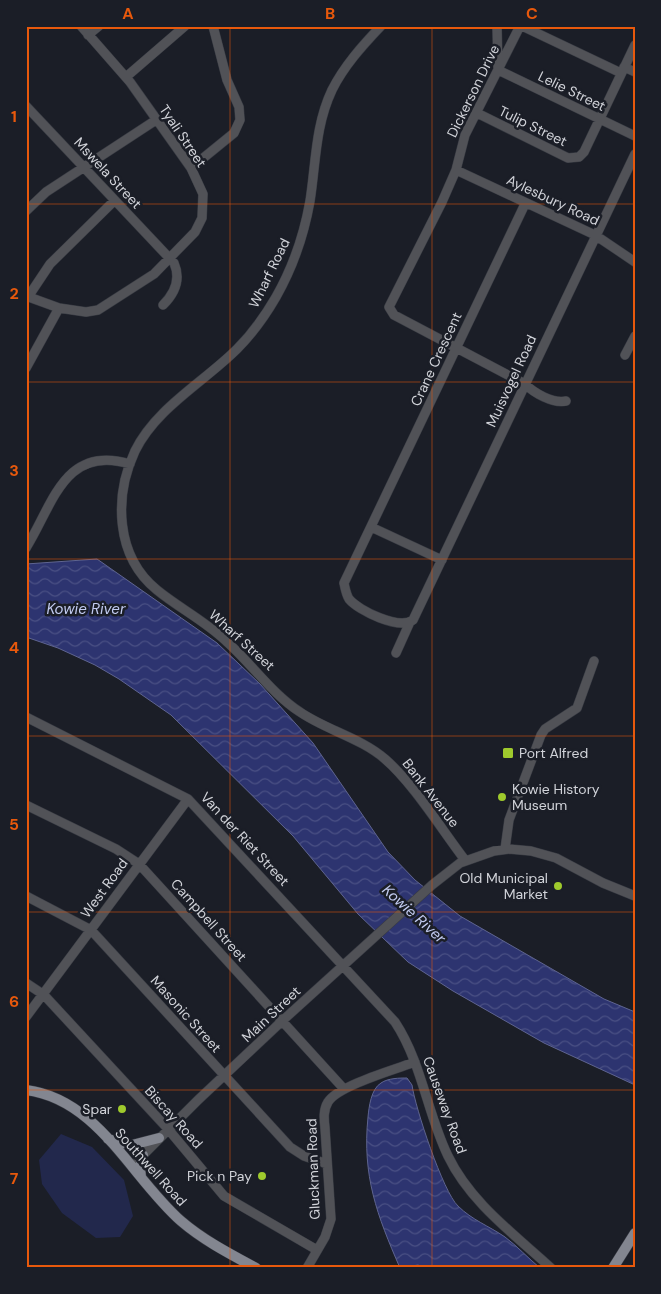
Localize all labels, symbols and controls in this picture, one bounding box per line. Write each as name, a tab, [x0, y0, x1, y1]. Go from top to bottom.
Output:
text: A	[122, 3, 134, 24]
text: B	[325, 3, 335, 24]
text: C	[526, 3, 538, 24]
street label: Dickerson Drive	[443, 42, 503, 140]
street label: Lelie Street	[535, 67, 609, 115]
street label: Tyali Street	[155, 101, 211, 171]
street label: Tulip Street	[496, 102, 570, 150]
text: 1	[11, 106, 17, 127]
street label: Mswela Street	[70, 134, 146, 212]
street label: Aylesbury Road	[504, 171, 602, 229]
street label: Wharf Road	[244, 235, 294, 311]
text: 2	[9, 283, 19, 304]
street label: Crane Crescent	[406, 309, 466, 409]
street label: Muisvogel Road	[482, 332, 540, 430]
text: 3	[9, 460, 19, 481]
water label: Kowie River	[46, 599, 126, 619]
street label: Wharf Street	[205, 606, 279, 674]
text: 4	[9, 637, 19, 658]
place label: Port Alfred	[519, 744, 588, 762]
marker: Port Alfred	[501, 746, 515, 760]
street label: Bank Avenue	[399, 755, 463, 831]
place label: Kowie History Museum	[512, 780, 600, 814]
street label: Van der Riet Street	[197, 788, 293, 890]
marker: Kowie History Museum	[496, 791, 508, 803]
text: 5	[9, 814, 19, 835]
street label: West Road	[76, 855, 132, 921]
place label: Old Municipal Market	[459, 869, 548, 903]
street label: Campbell Street	[167, 875, 251, 965]
water label: Kowie River	[378, 880, 450, 948]
marker: Old Municipal Market	[552, 880, 564, 892]
street label: Masonic Street	[147, 972, 225, 1056]
street label: Main Street	[238, 982, 304, 1046]
text: 6	[9, 991, 19, 1012]
street label: Causeway Road	[419, 1054, 471, 1156]
street label: Biscay Road	[141, 1082, 207, 1152]
place label: Spar	[82, 1100, 112, 1118]
marker: Spar	[116, 1103, 128, 1115]
street label: Gluckman Road	[302, 1118, 324, 1220]
street label: Southwell Road	[111, 1124, 191, 1210]
place label: Pick n Pay	[187, 1167, 252, 1185]
text: 7	[10, 1168, 19, 1189]
marker: Pick n Pay	[256, 1170, 268, 1182]

